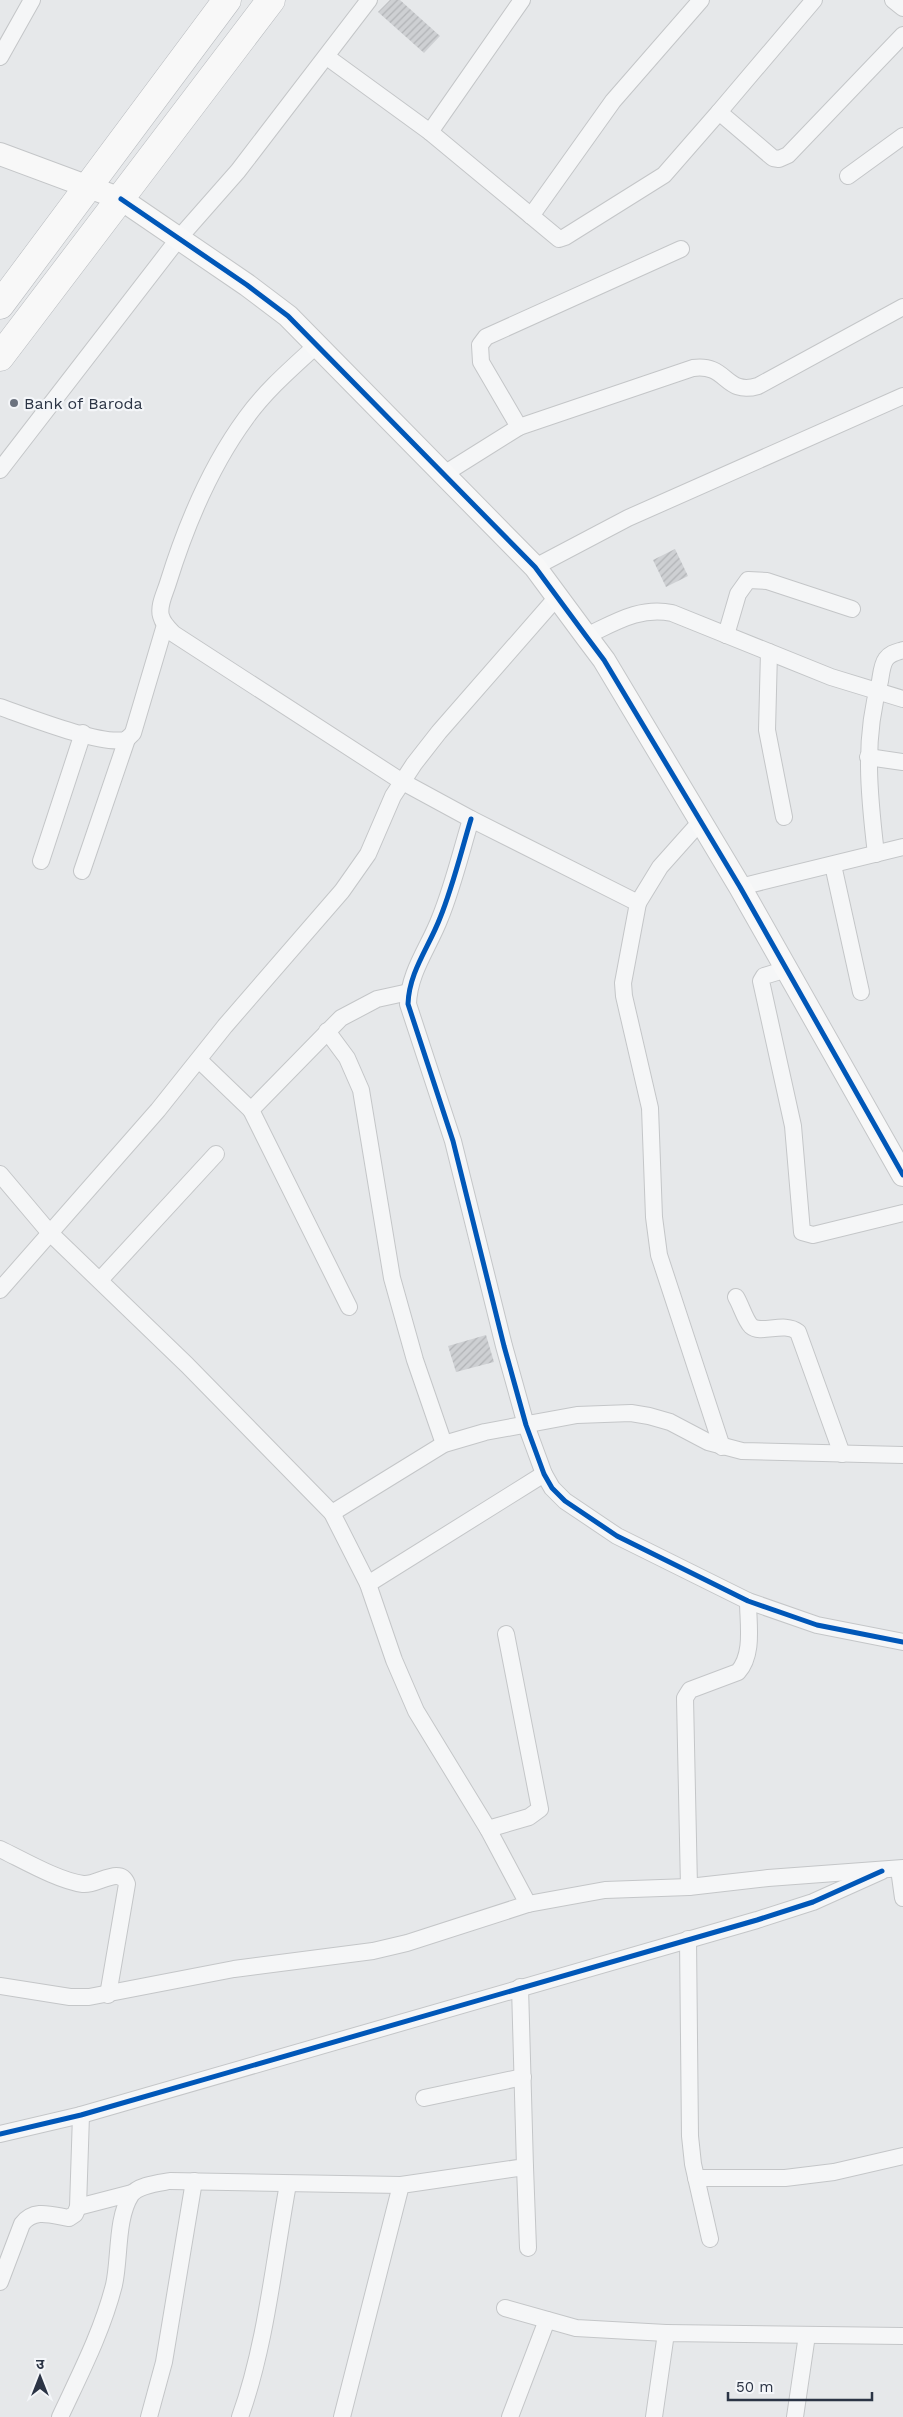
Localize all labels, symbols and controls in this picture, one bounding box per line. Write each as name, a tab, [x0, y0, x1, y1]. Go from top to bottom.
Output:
place label: Bank of Baroda	[24, 394, 143, 413]
marker: Bank of Baroda	[8, 397, 20, 409]
north arrow	[15, 2352, 65, 2402]
text: उ	[36, 2356, 45, 2372]
scale bar	[728, 2370, 872, 2402]
text: 50 m	[736, 2378, 773, 2396]

